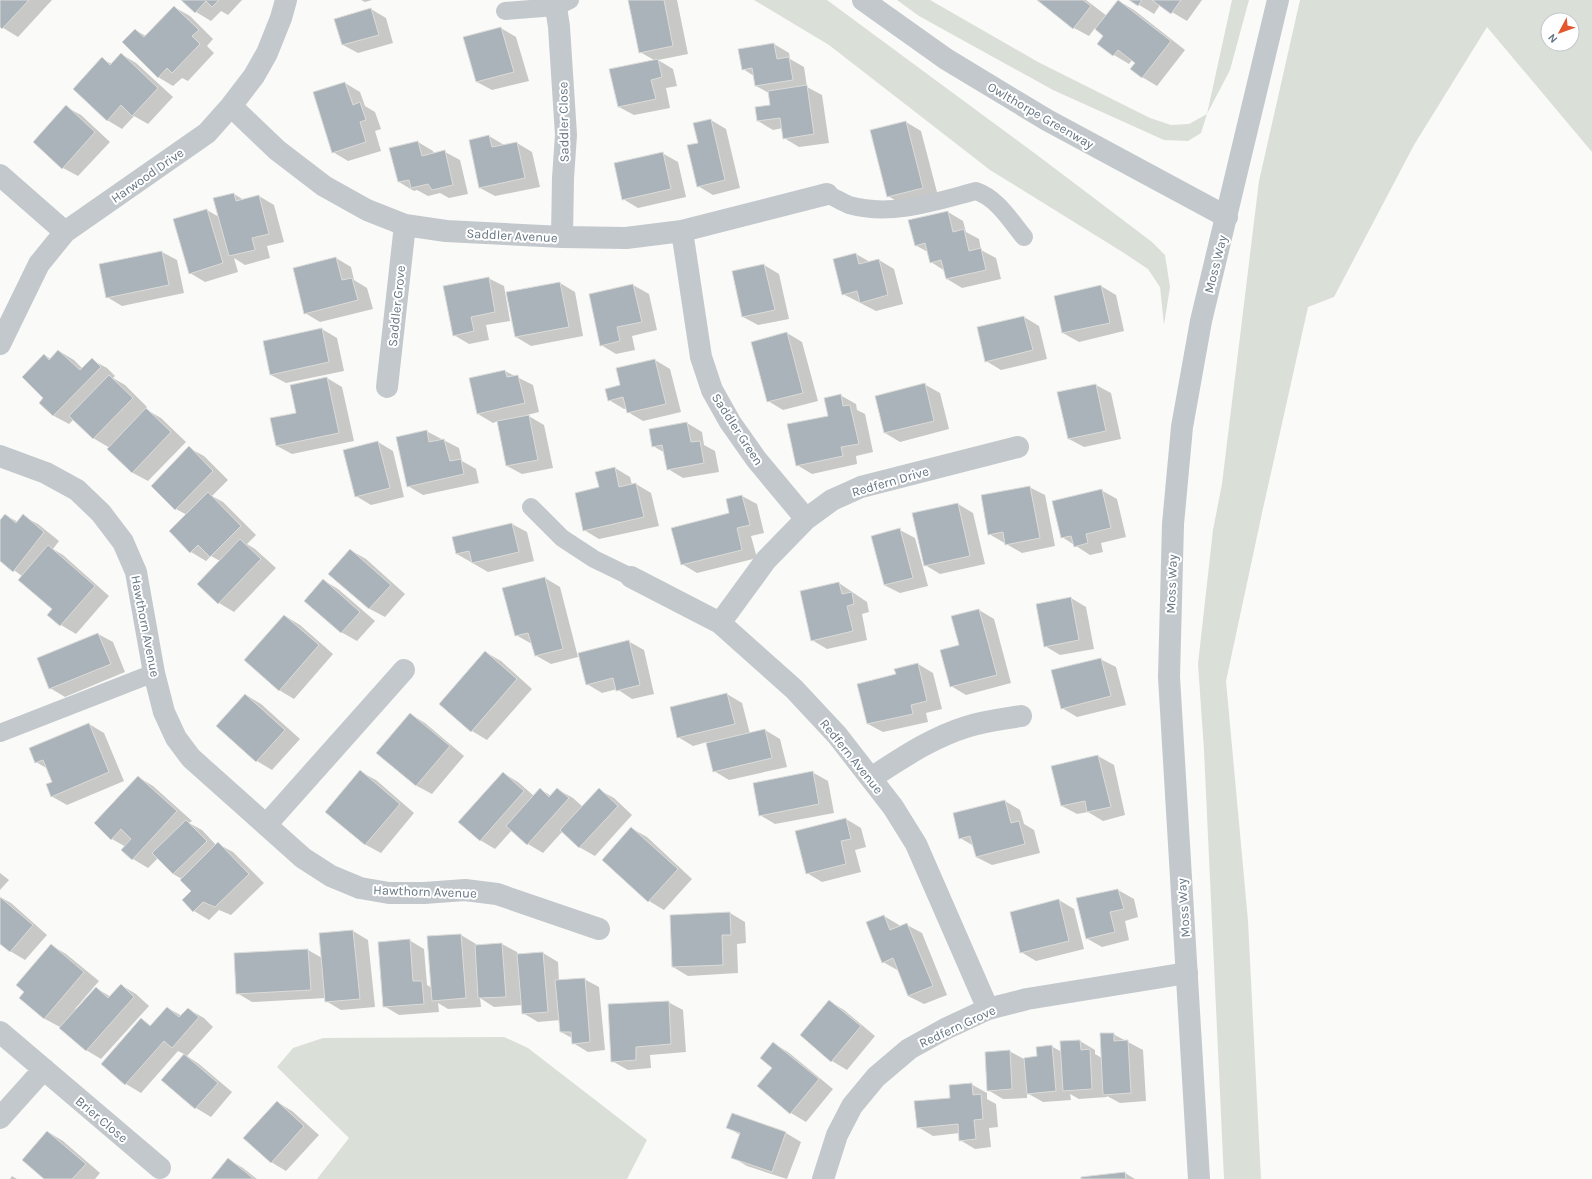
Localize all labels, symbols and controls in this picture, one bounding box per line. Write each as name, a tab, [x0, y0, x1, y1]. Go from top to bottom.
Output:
north arrow	[1540, 12, 1580, 52]
text: N	[1545, 31, 1560, 45]
street label: Owlthorpe Greenway	[985, 79, 1097, 152]
street label: Saddler Close	[555, 81, 572, 162]
street label: Harwood Drive	[108, 145, 187, 206]
street label: Saddler Avenue	[466, 226, 558, 245]
street label: Moss Way	[1201, 234, 1230, 295]
street label: Saddler Grove	[385, 264, 408, 348]
street label: Saddler Green	[709, 390, 766, 468]
street label: Redfern Drive	[850, 463, 931, 500]
street label: Moss Way	[1163, 554, 1180, 614]
street label: Hawthorn Avenue	[128, 574, 163, 679]
street label: Redfern Avenue	[817, 716, 887, 797]
street label: Moss Way	[1174, 878, 1193, 938]
street label: Hawthorn Avenue	[373, 882, 477, 901]
street label: Redfern Grove	[917, 1002, 998, 1051]
street label: Brier Close	[73, 1093, 131, 1146]

